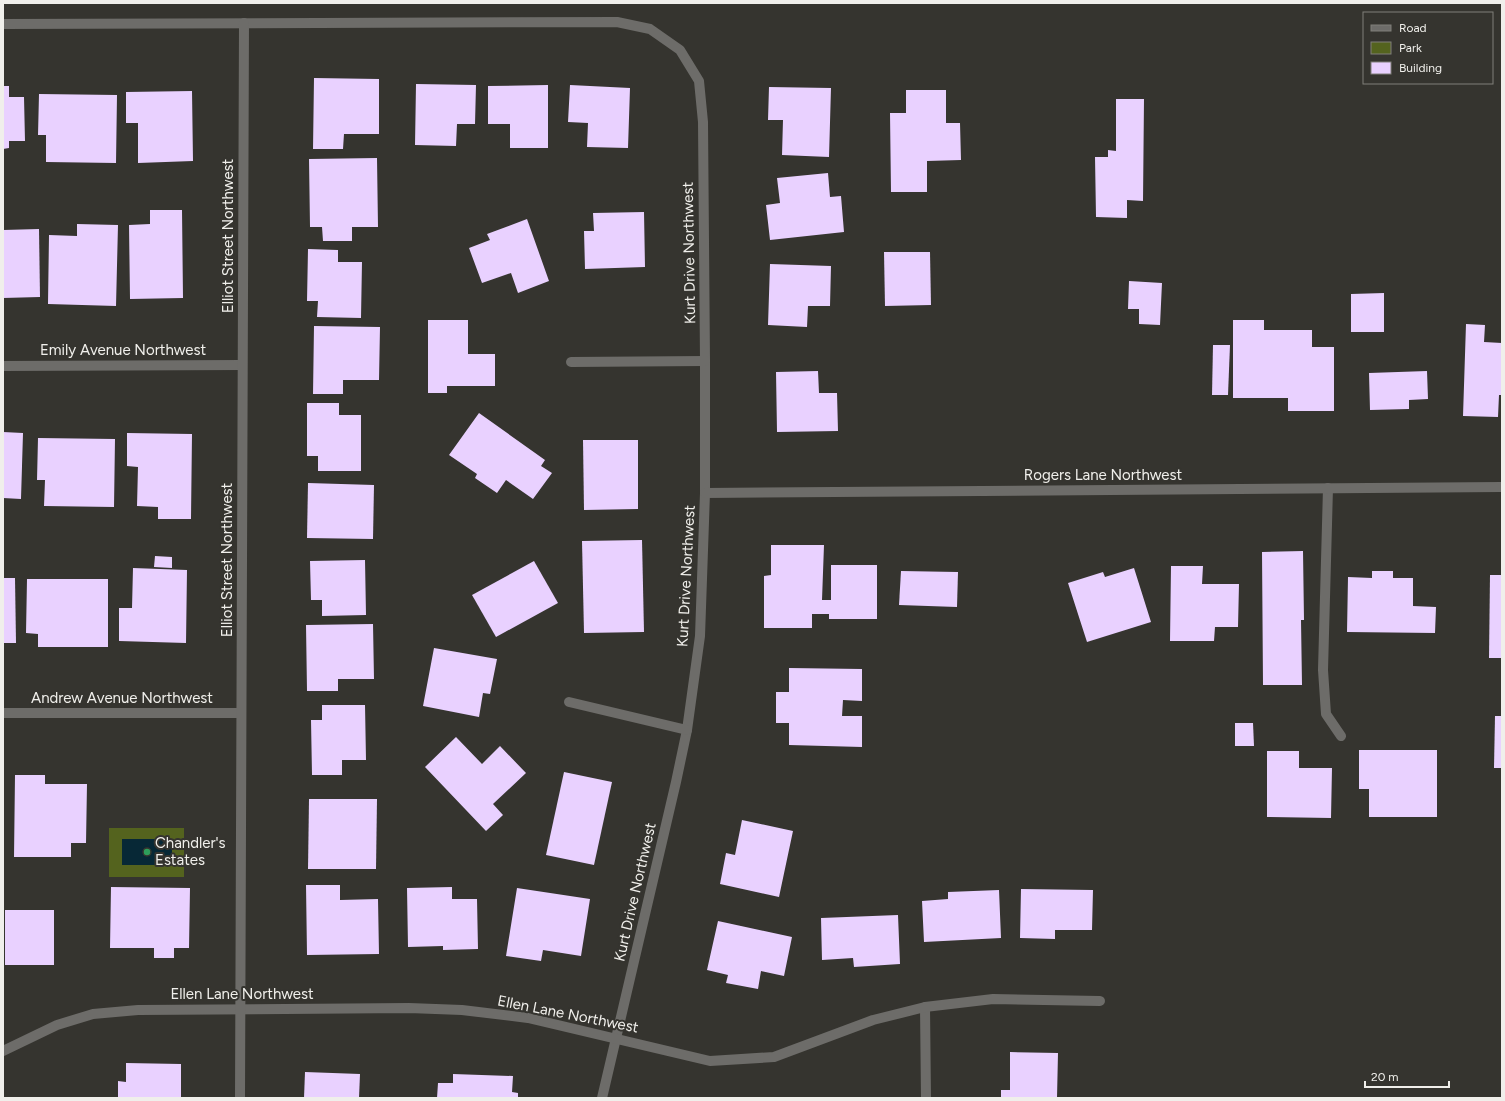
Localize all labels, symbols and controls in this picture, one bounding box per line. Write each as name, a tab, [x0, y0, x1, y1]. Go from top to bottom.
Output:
legend	[1363, 12, 1493, 84]
text: Road	[1399, 21, 1427, 35]
text: Park	[1399, 41, 1422, 55]
text: Building	[1399, 61, 1442, 75]
street label: Elliot Street Northwest	[219, 158, 237, 313]
street label: Kurt Drive Northwest	[679, 181, 699, 324]
street label: Emily Avenue Northwest	[40, 341, 206, 359]
street label: Rogers Lane Northwest	[1024, 466, 1182, 484]
street label: Elliot Street Northwest	[218, 482, 236, 637]
street label: Kurt Drive Northwest	[673, 504, 699, 647]
street label: Andrew Avenue Northwest	[31, 689, 213, 707]
street label: Kurt Drive Northwest	[610, 820, 660, 963]
place label: Chandler's Estates	[155, 834, 226, 869]
marker: Chandler's Estates	[142, 847, 152, 857]
street label: Ellen Lane Northwest	[170, 985, 314, 1003]
street label: Ellen Lane Northwest	[496, 992, 640, 1037]
scale bar	[1365, 1063, 1449, 1089]
text: 20 m	[1371, 1070, 1399, 1084]

